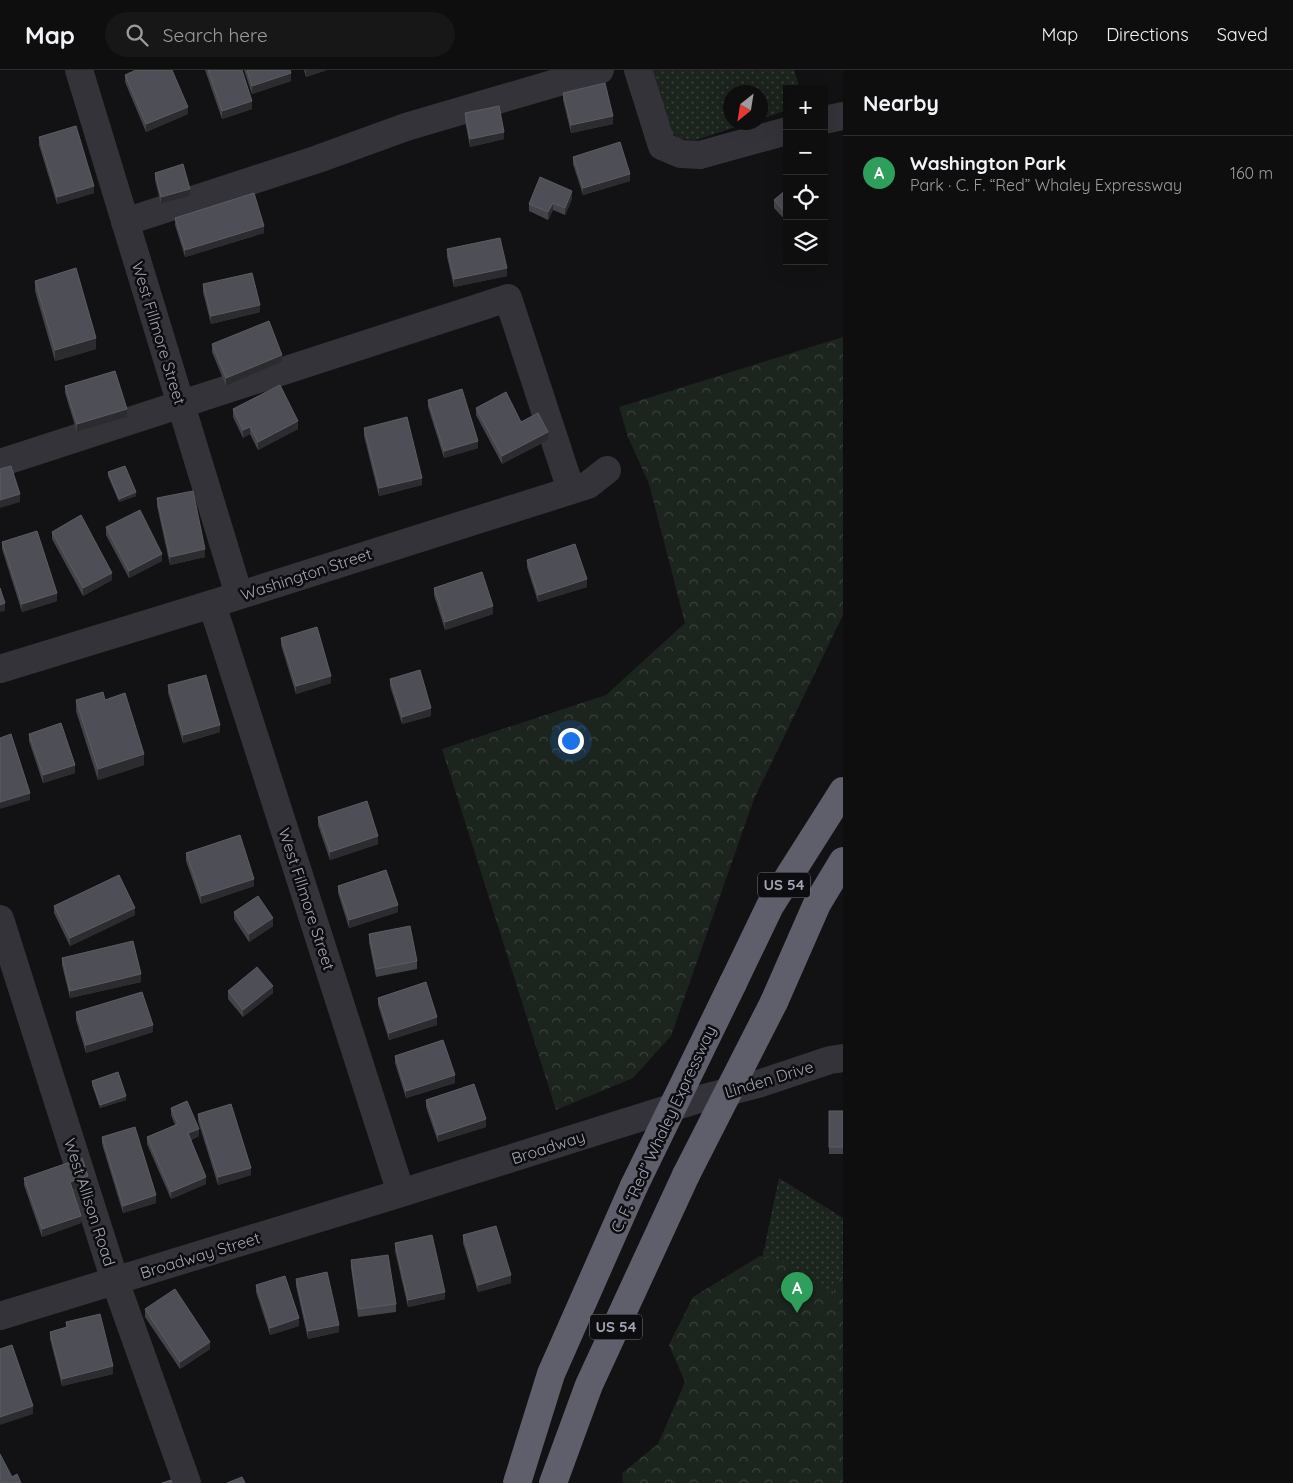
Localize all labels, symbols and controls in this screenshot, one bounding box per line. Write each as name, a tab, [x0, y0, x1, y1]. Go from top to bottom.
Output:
search box	[105, 12, 455, 57]
text: Map	[25, 20, 75, 50]
icon: search	[123, 21, 151, 49]
text: Search here	[163, 23, 268, 47]
text: Map	[1041, 23, 1078, 46]
text: Directions	[1106, 23, 1189, 46]
text: Saved	[1217, 23, 1268, 46]
north arrow	[723, 85, 768, 130]
map controls	[783, 85, 828, 265]
button: +	[783, 85, 828, 130]
text: Nearby	[863, 90, 939, 116]
button: −	[783, 130, 828, 175]
text: Washington Park	[910, 151, 1066, 175]
text: A	[874, 163, 884, 183]
text: 160 m	[1230, 163, 1273, 183]
button: locate	[783, 175, 828, 220]
text: Park · C. F. “Red” Whaley Expressway	[910, 175, 1182, 195]
button: layers	[783, 220, 828, 265]
street label: West Fillmore Street	[128, 259, 190, 407]
street label: Washington Street	[238, 543, 374, 605]
your location	[558, 728, 584, 754]
street label: West Fillmore Street	[275, 825, 339, 973]
road number: US 54	[758, 872, 810, 898]
street label: C. F. “Red” Whaley Expressway	[606, 1022, 720, 1236]
street label: Linden Drive	[722, 1056, 816, 1102]
street label: Broadway	[509, 1126, 587, 1168]
street label: West Allison Road	[60, 1136, 120, 1268]
street label: Broadway Street	[138, 1227, 262, 1283]
pin: A	[781, 1272, 813, 1313]
road number: US 54	[590, 1314, 642, 1340]

